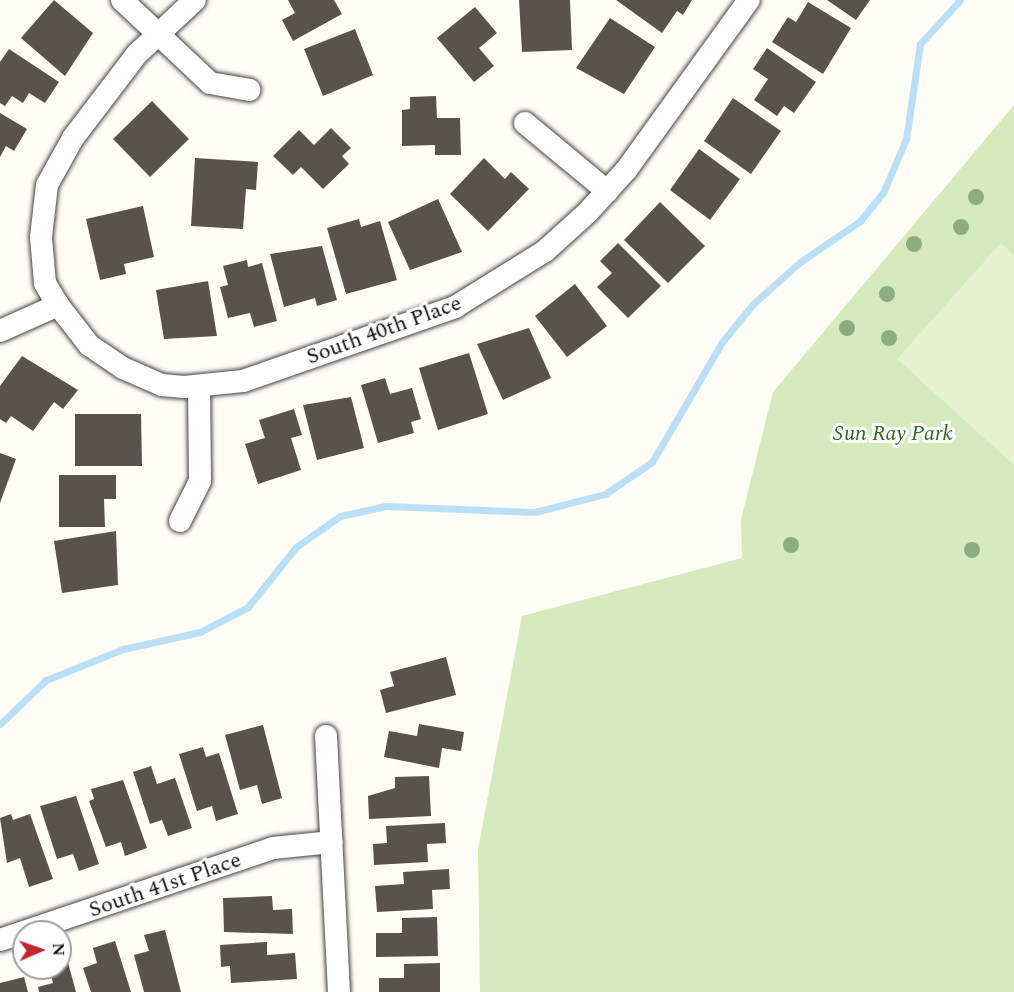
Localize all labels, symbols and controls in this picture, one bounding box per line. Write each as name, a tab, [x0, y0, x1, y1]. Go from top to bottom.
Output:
street label: South 40th Place	[303, 290, 465, 370]
park label: Sun Ray Park	[833, 421, 953, 447]
street label: South 41st Place	[85, 847, 245, 923]
north arrow	[12, 920, 72, 980]
text: N	[46, 942, 70, 956]

